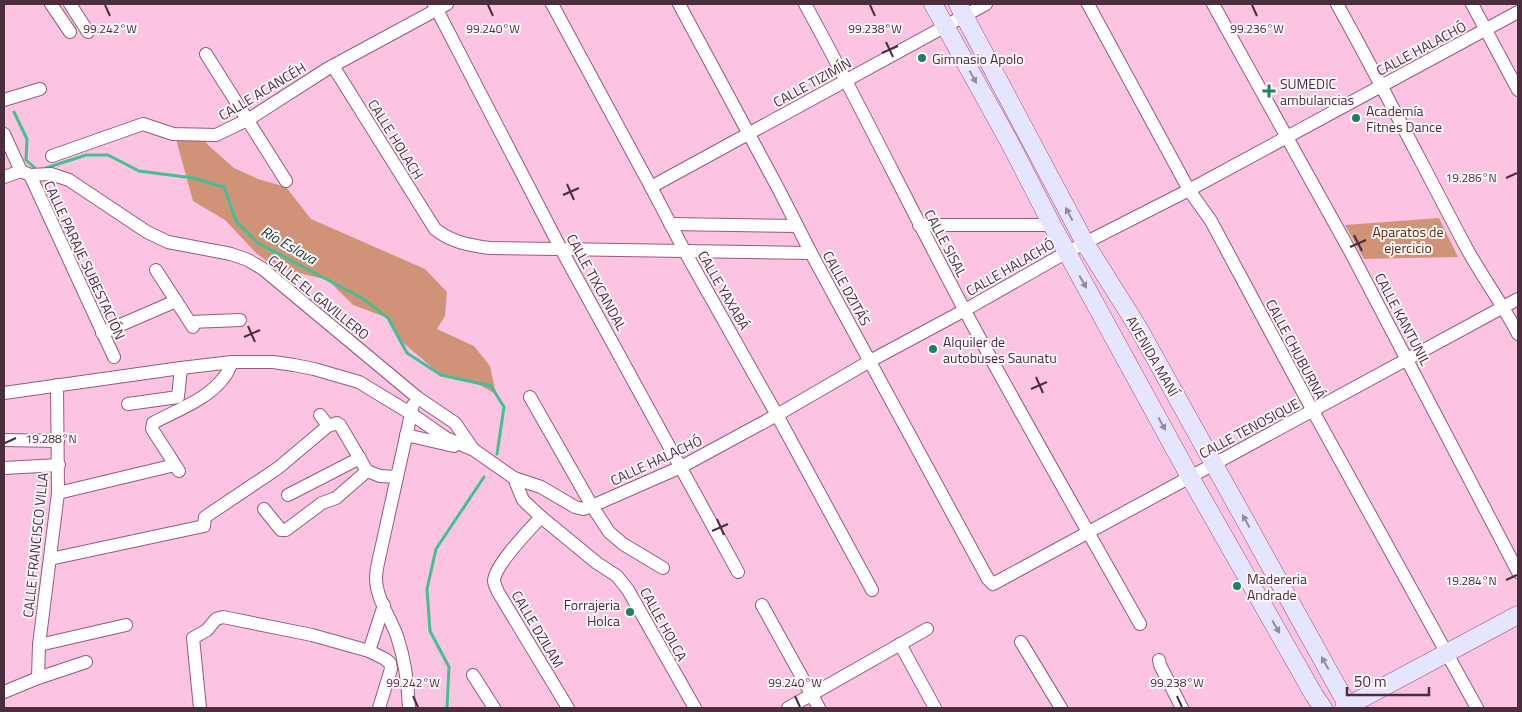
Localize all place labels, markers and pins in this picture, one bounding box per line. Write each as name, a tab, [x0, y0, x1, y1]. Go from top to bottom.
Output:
place label: Gimnasio Apolo	[932, 48, 1024, 69]
marker: Gimnasio Apolo	[916, 52, 928, 64]
place label: SUMEDIC ambulancias	[1280, 73, 1354, 110]
marker: SUMEDIC ambulancias	[1262, 84, 1276, 98]
place label: Academía Fitnes Dance	[1366, 100, 1442, 137]
marker: Academía Fitnes Dance	[1350, 112, 1362, 124]
place label: Alquiler de autobuses Saunatu	[943, 331, 1057, 368]
marker: Alquiler de autobuses Saunatu	[927, 343, 939, 355]
place label: Madereria Andrade	[1247, 568, 1307, 605]
marker: Madereria Andrade	[1231, 580, 1243, 592]
place label: Forrajeria Holca	[564, 594, 620, 631]
marker: Forrajeria Holca	[624, 606, 636, 618]

